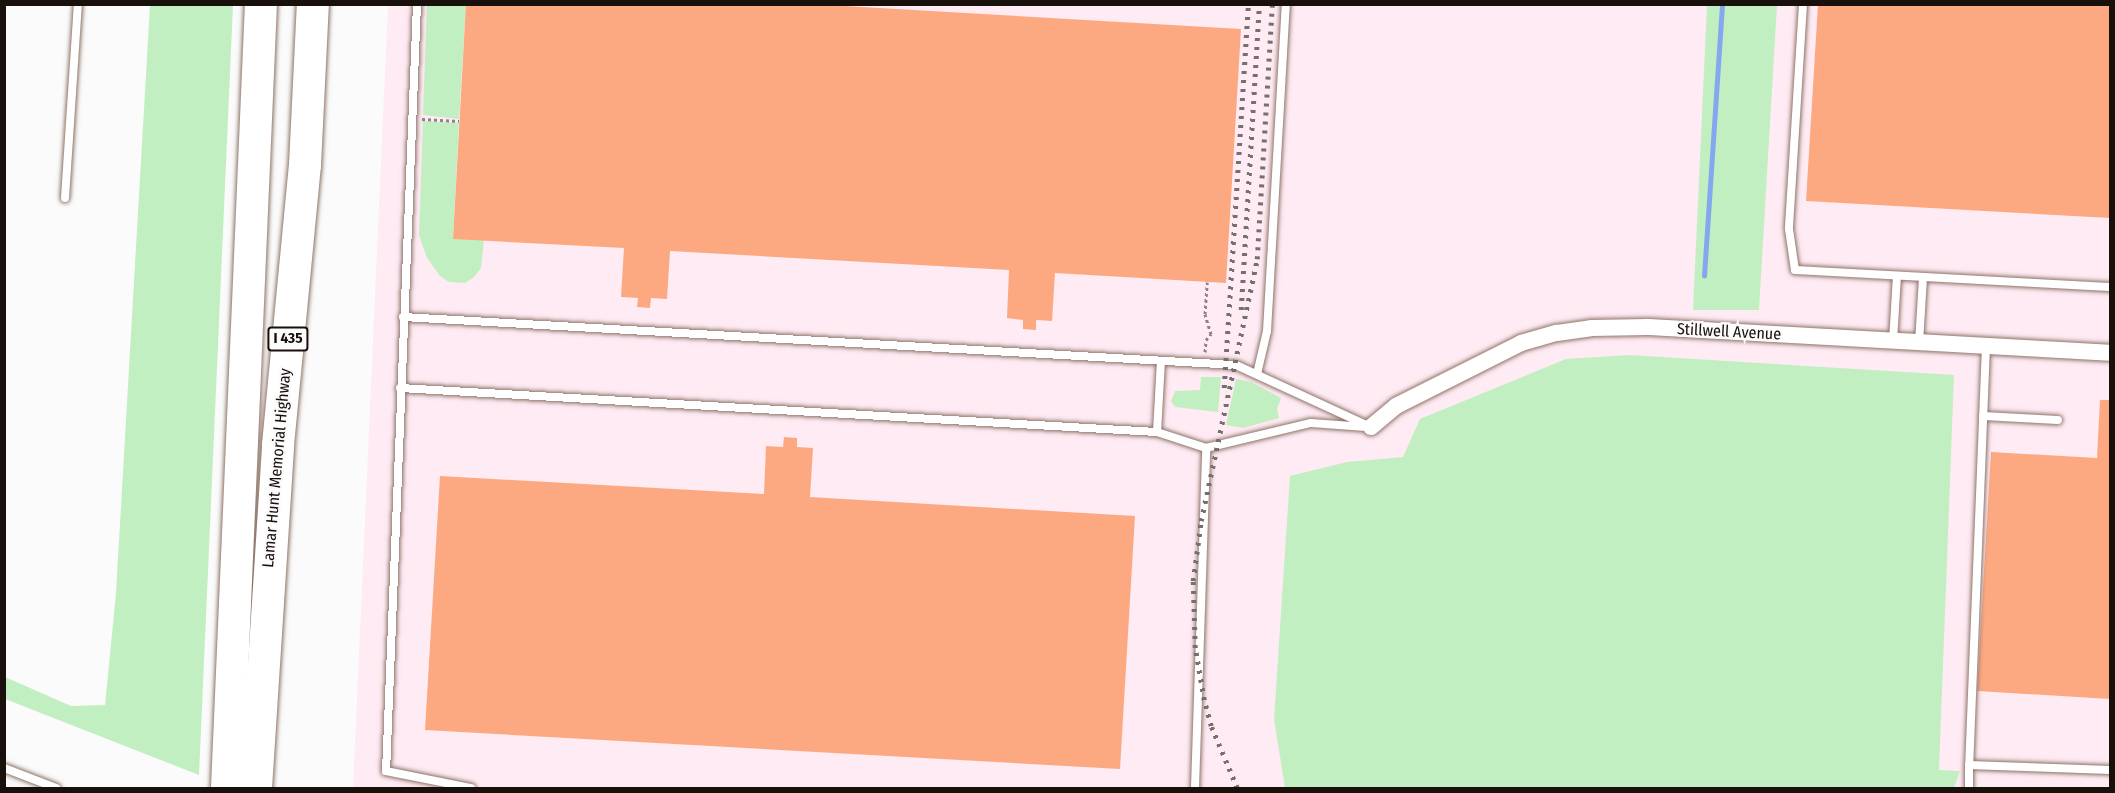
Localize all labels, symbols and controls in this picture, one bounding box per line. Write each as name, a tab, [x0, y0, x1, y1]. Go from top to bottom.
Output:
street label: Stillwell Avenue	[1676, 320, 1782, 344]
road number: I 435	[267, 327, 309, 351]
street label: Lamar Hunt Memorial Highway	[259, 368, 295, 568]

